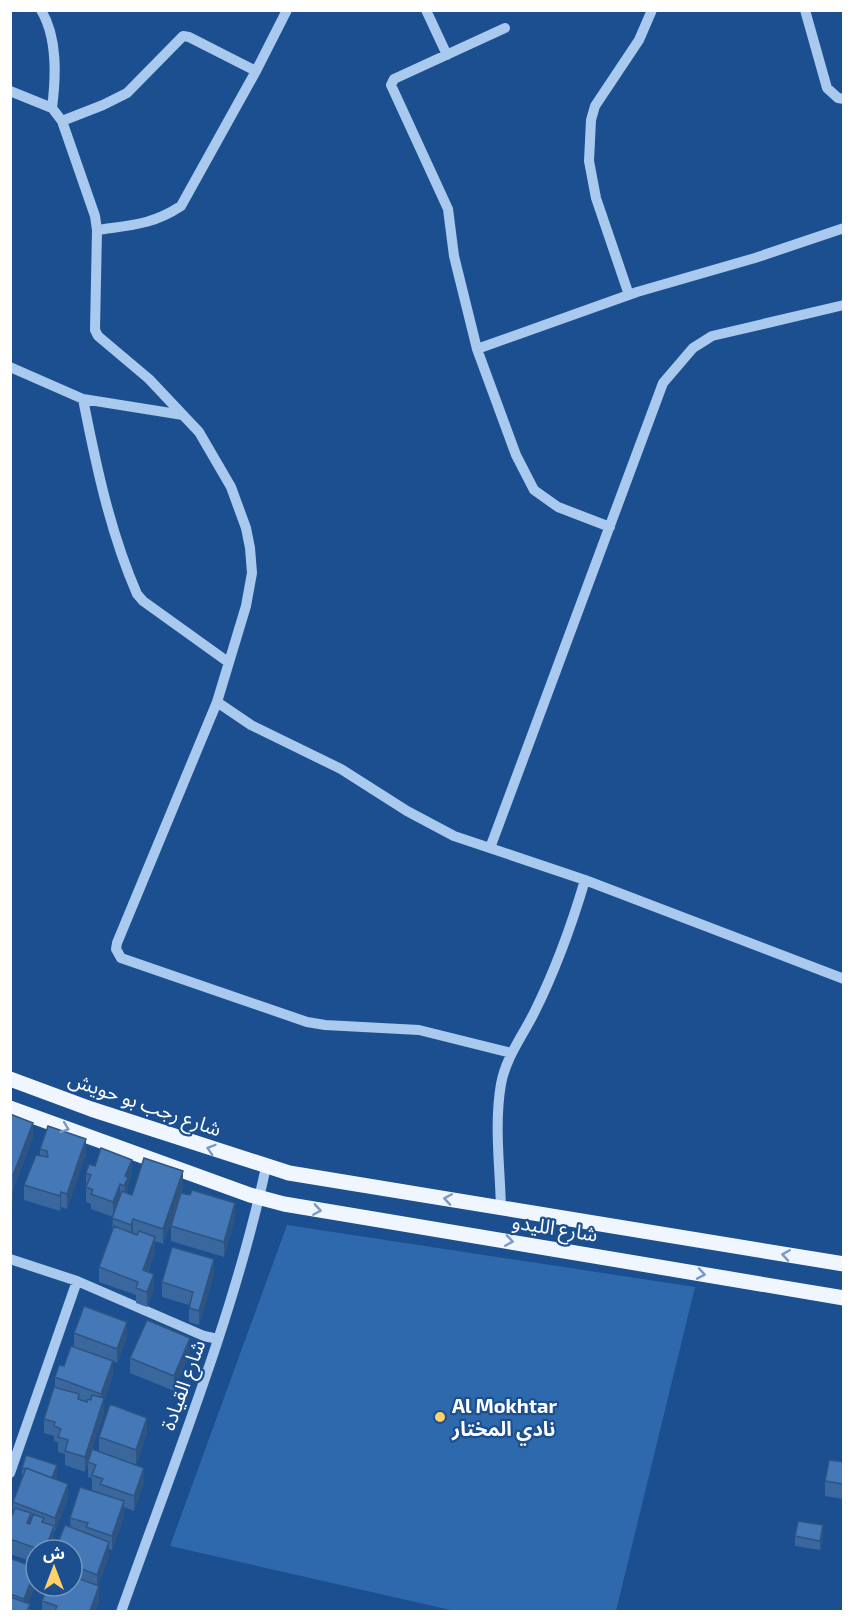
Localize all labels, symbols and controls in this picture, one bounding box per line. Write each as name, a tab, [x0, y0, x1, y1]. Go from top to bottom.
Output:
street label: شارع رجب بو حويش	[64, 1066, 225, 1144]
one-way arrow	[59, 1121, 70, 1134]
one-way arrow	[206, 1143, 217, 1156]
one-way arrow	[444, 1193, 454, 1206]
one-way arrow	[312, 1203, 321, 1215]
street label: شارع الليدو	[510, 1208, 600, 1250]
one-way arrow	[504, 1235, 514, 1247]
one-way arrow	[781, 1249, 790, 1261]
one-way arrow	[696, 1267, 706, 1280]
street label: شارع القيادة	[155, 1336, 213, 1434]
place label: Al Mokhtar نادي المختار	[451, 1393, 557, 1446]
marker: Al Mokhtar نادي المختار	[433, 1410, 447, 1424]
north arrow	[24, 1538, 84, 1598]
text: ش	[43, 1543, 65, 1563]

